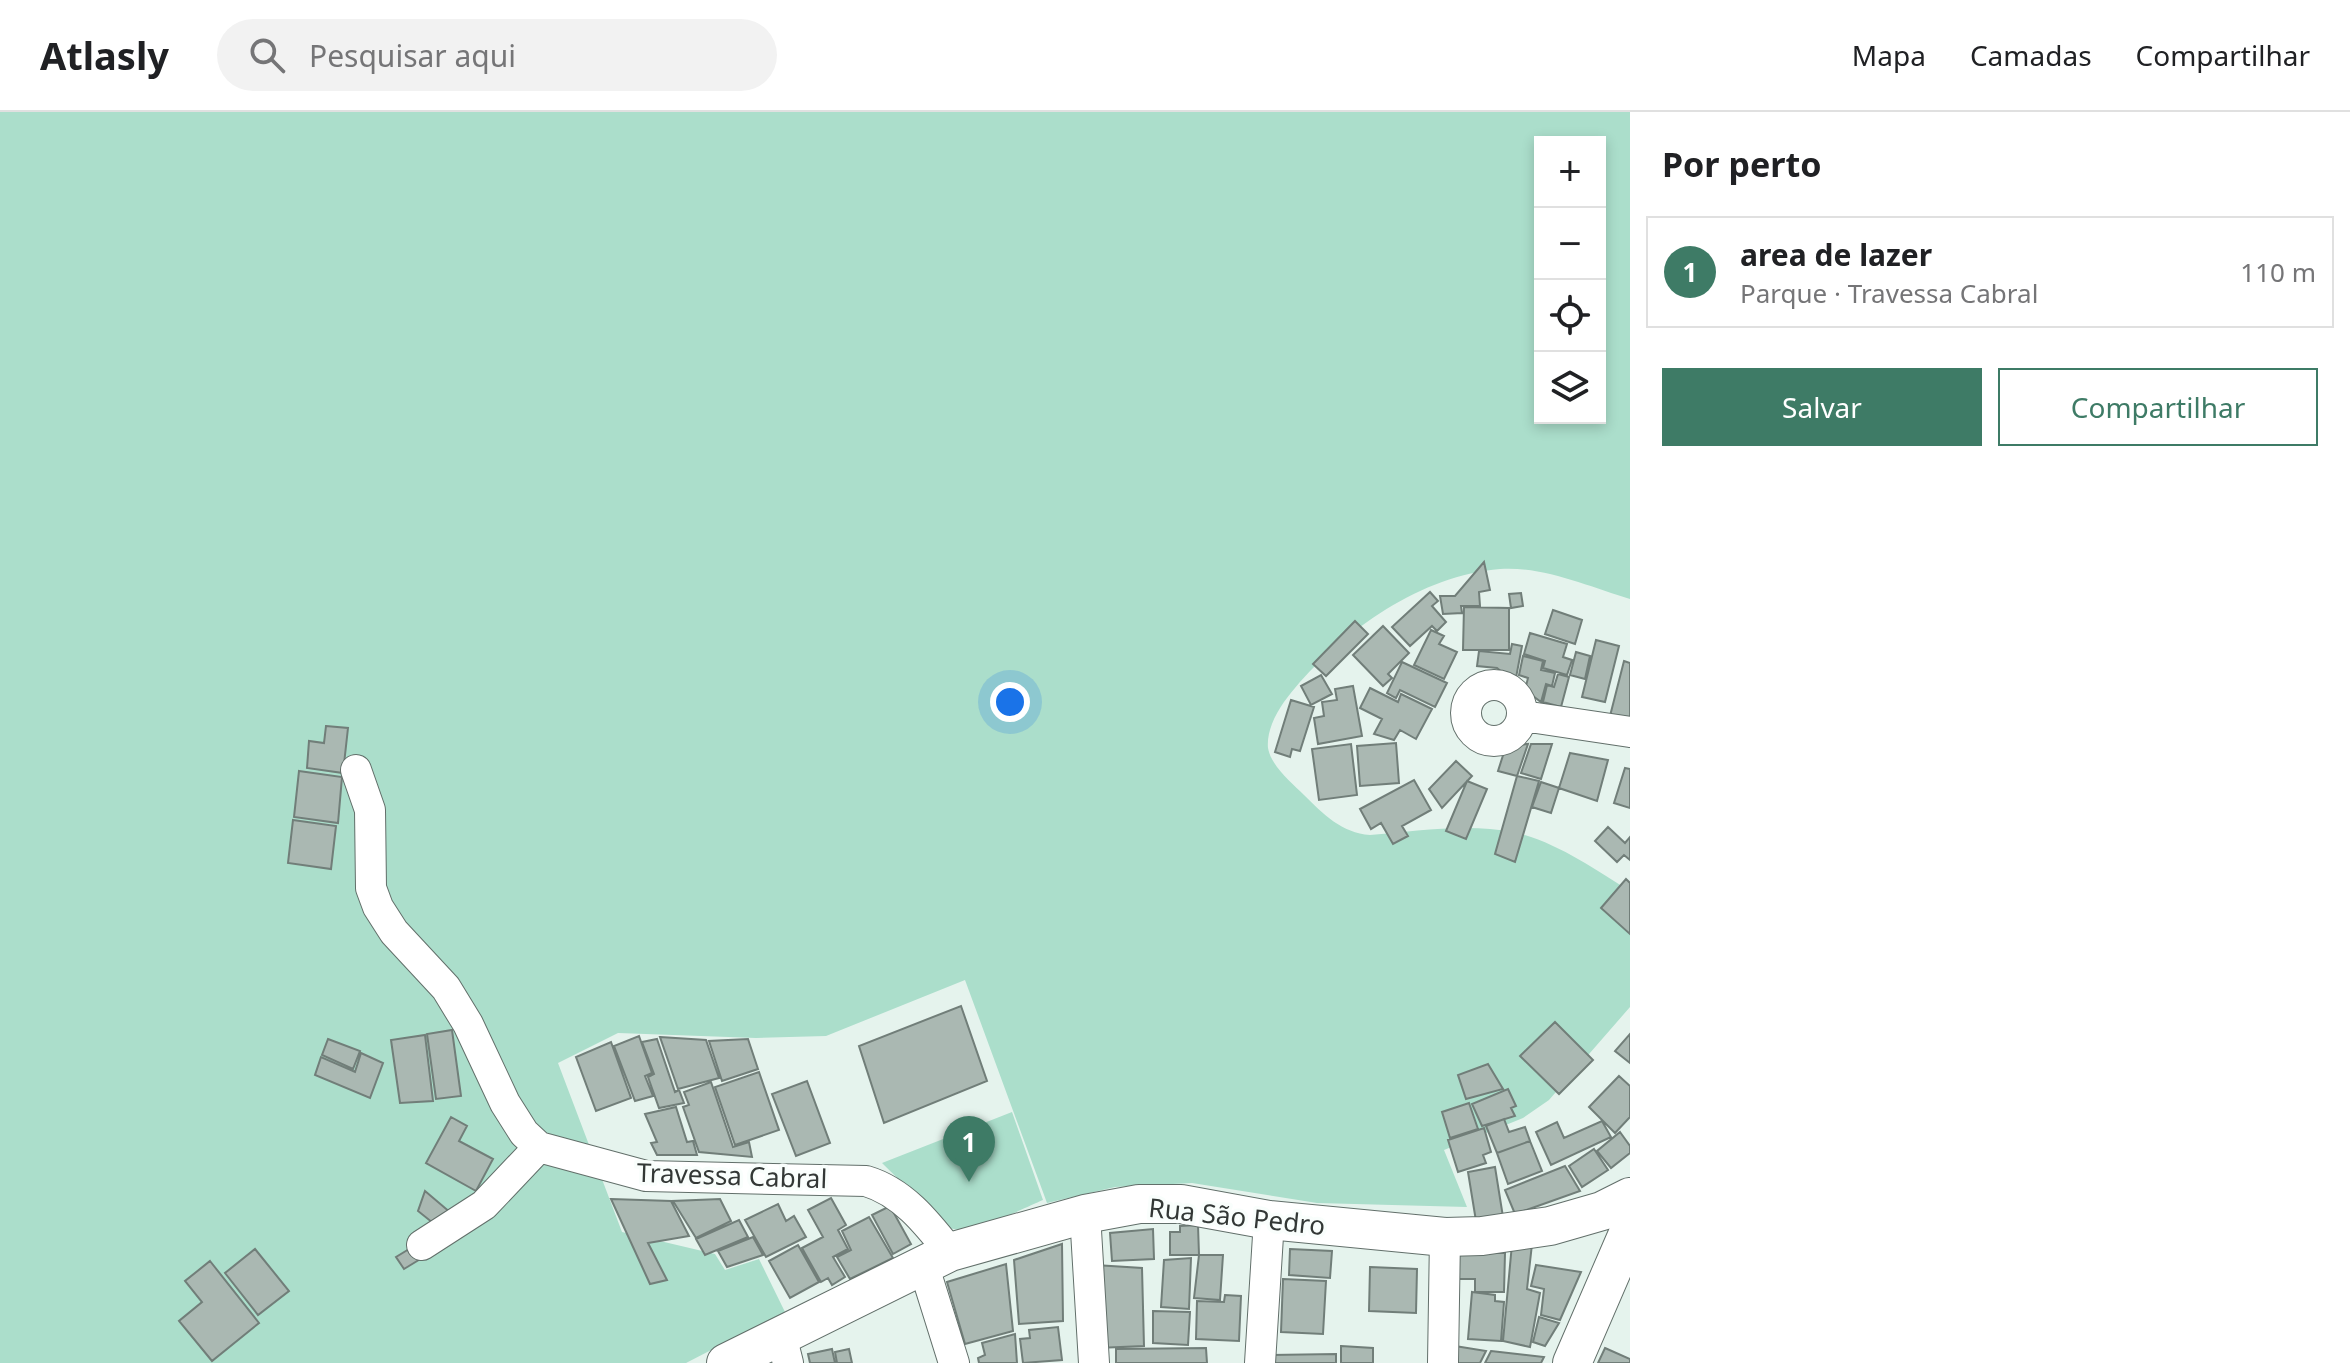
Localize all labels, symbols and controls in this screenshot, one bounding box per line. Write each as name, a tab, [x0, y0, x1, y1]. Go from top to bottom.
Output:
search box	[217, 19, 777, 91]
text: Atlasly	[40, 29, 169, 81]
icon: search	[245, 33, 289, 77]
text: Pesquisar aqui	[309, 35, 516, 76]
text: Mapa	[1852, 36, 1926, 74]
text: Camadas	[1970, 36, 2092, 74]
text: Compartilhar	[2136, 36, 2310, 74]
map controls	[1534, 136, 1606, 424]
button: +	[1534, 136, 1606, 208]
text: Por perto	[1662, 141, 1821, 187]
button: −	[1534, 208, 1606, 280]
text: area de lazer	[1740, 234, 1932, 275]
text: 1	[1683, 254, 1697, 290]
text: 110 m	[2240, 254, 2316, 290]
text: Parque · Travessa Cabral	[1740, 275, 2038, 311]
button: locate	[1534, 280, 1606, 352]
button: layers	[1534, 352, 1606, 424]
button: Salvar	[1662, 368, 1982, 446]
button: Compartilhar	[1998, 368, 2318, 446]
your location	[990, 682, 1030, 722]
pin: 1	[943, 1116, 995, 1182]
street label: Travessa Cabral	[636, 1154, 828, 1196]
street label: Rua São Pedro	[1147, 1189, 1327, 1243]

